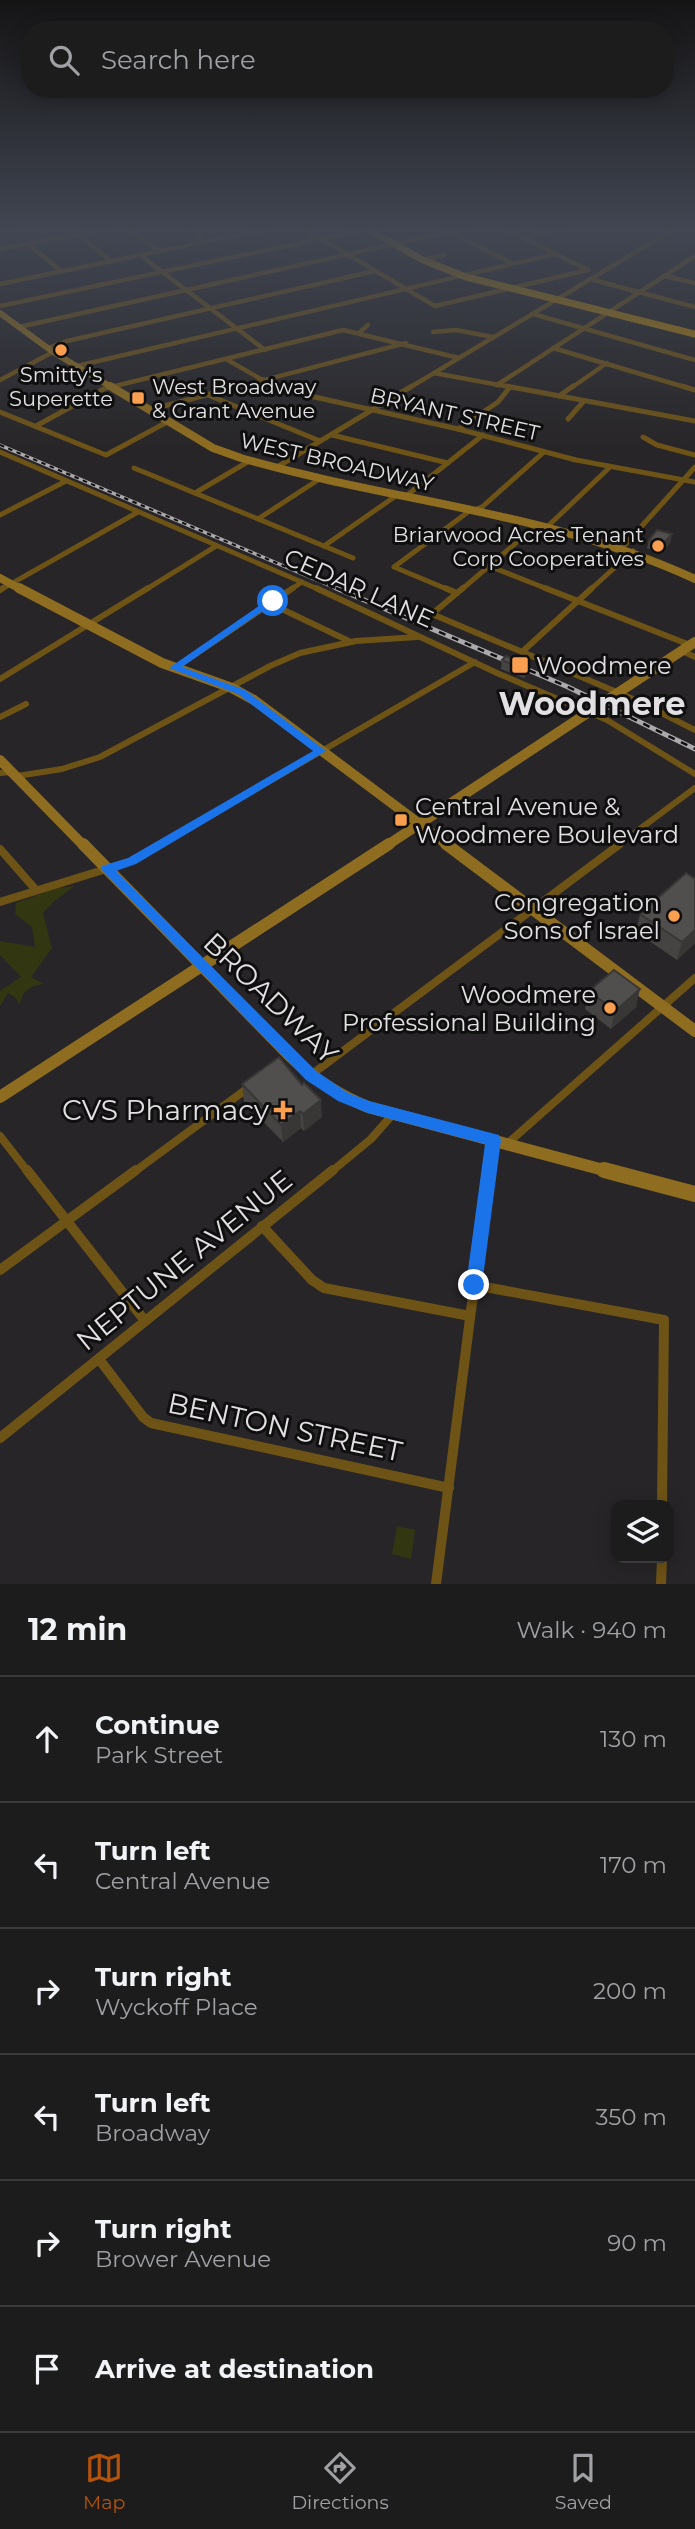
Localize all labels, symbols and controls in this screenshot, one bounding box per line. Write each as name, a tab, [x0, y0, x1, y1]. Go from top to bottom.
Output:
search box	[21, 21, 674, 98]
icon: search	[45, 41, 83, 79]
text: Search here	[101, 44, 256, 76]
marker: Smitty's Superette	[53, 342, 69, 358]
place label: Smitty's Superette	[9, 362, 113, 411]
place label: West Broadway & Grant Avenue	[152, 374, 317, 423]
street label: BRYANT STREET	[368, 382, 542, 446]
marker: West Broadway & Grant Avenue	[130, 390, 146, 406]
street label: WEST BROADWAY	[238, 428, 437, 497]
place label: Briarwood Acres Tenant Corp Cooperatives	[393, 522, 644, 571]
marker: Briarwood Acres Tenant Corp Cooperatives	[650, 538, 666, 554]
street label: CEDAR LANE	[280, 542, 438, 634]
route start	[257, 585, 288, 616]
place label: Woodmere	[536, 651, 672, 680]
marker: Woodmere	[510, 655, 530, 675]
district label: Woodmere	[498, 684, 686, 723]
place label: Central Avenue & Woodmere Boulevard	[415, 792, 679, 849]
marker: Central Avenue & Woodmere Boulevard	[393, 812, 409, 828]
place label: Congregation Sons of Israel	[494, 888, 660, 945]
marker: Congregation Sons of Israel	[666, 908, 682, 924]
street label: BROADWAY	[197, 925, 345, 1071]
place label: Woodmere Professional Building	[342, 980, 596, 1037]
marker: Woodmere Professional Building	[602, 1000, 618, 1016]
place label: CVS Pharmacy	[62, 1093, 270, 1127]
marker: CVS Pharmacy	[275, 1102, 291, 1118]
street label: NEPTUNE AVENUE	[69, 1163, 299, 1357]
route end	[458, 1269, 489, 1300]
street label: BENTON STREET	[165, 1386, 405, 1468]
map controls	[611, 1500, 674, 1563]
button: layers	[611, 1500, 674, 1563]
text: 12 min	[28, 1611, 127, 1648]
text: Walk · 940 m	[516, 1616, 667, 1644]
text: Continue	[95, 1709, 220, 1741]
icon: ahead	[28, 1720, 66, 1758]
text: 130 m	[600, 1725, 667, 1753]
text: Park Street	[95, 1741, 223, 1769]
text: Turn left	[95, 1835, 211, 1867]
icon: left	[28, 1846, 66, 1884]
text: 170 m	[600, 1851, 667, 1879]
text: Central Avenue	[95, 1867, 270, 1895]
text: Turn right	[95, 1961, 231, 1993]
icon: right	[28, 1972, 66, 2010]
text: 200 m	[593, 1977, 667, 2005]
text: Wyckoff Place	[95, 1993, 258, 2021]
text: Turn left	[95, 2087, 211, 2119]
icon: left	[28, 2098, 66, 2136]
text: 350 m	[596, 2103, 667, 2131]
text: Broadway	[95, 2119, 210, 2147]
text: Turn right	[95, 2213, 231, 2245]
icon: right	[28, 2224, 66, 2262]
text: 90 m	[607, 2229, 667, 2257]
text: Brower Avenue	[95, 2245, 271, 2273]
icon: arrive	[28, 2350, 66, 2388]
text: Arrive at destination	[95, 2353, 374, 2385]
tab: Map	[83, 2449, 125, 2514]
tab: Directions	[291, 2449, 389, 2514]
tab: Saved	[555, 2449, 612, 2514]

